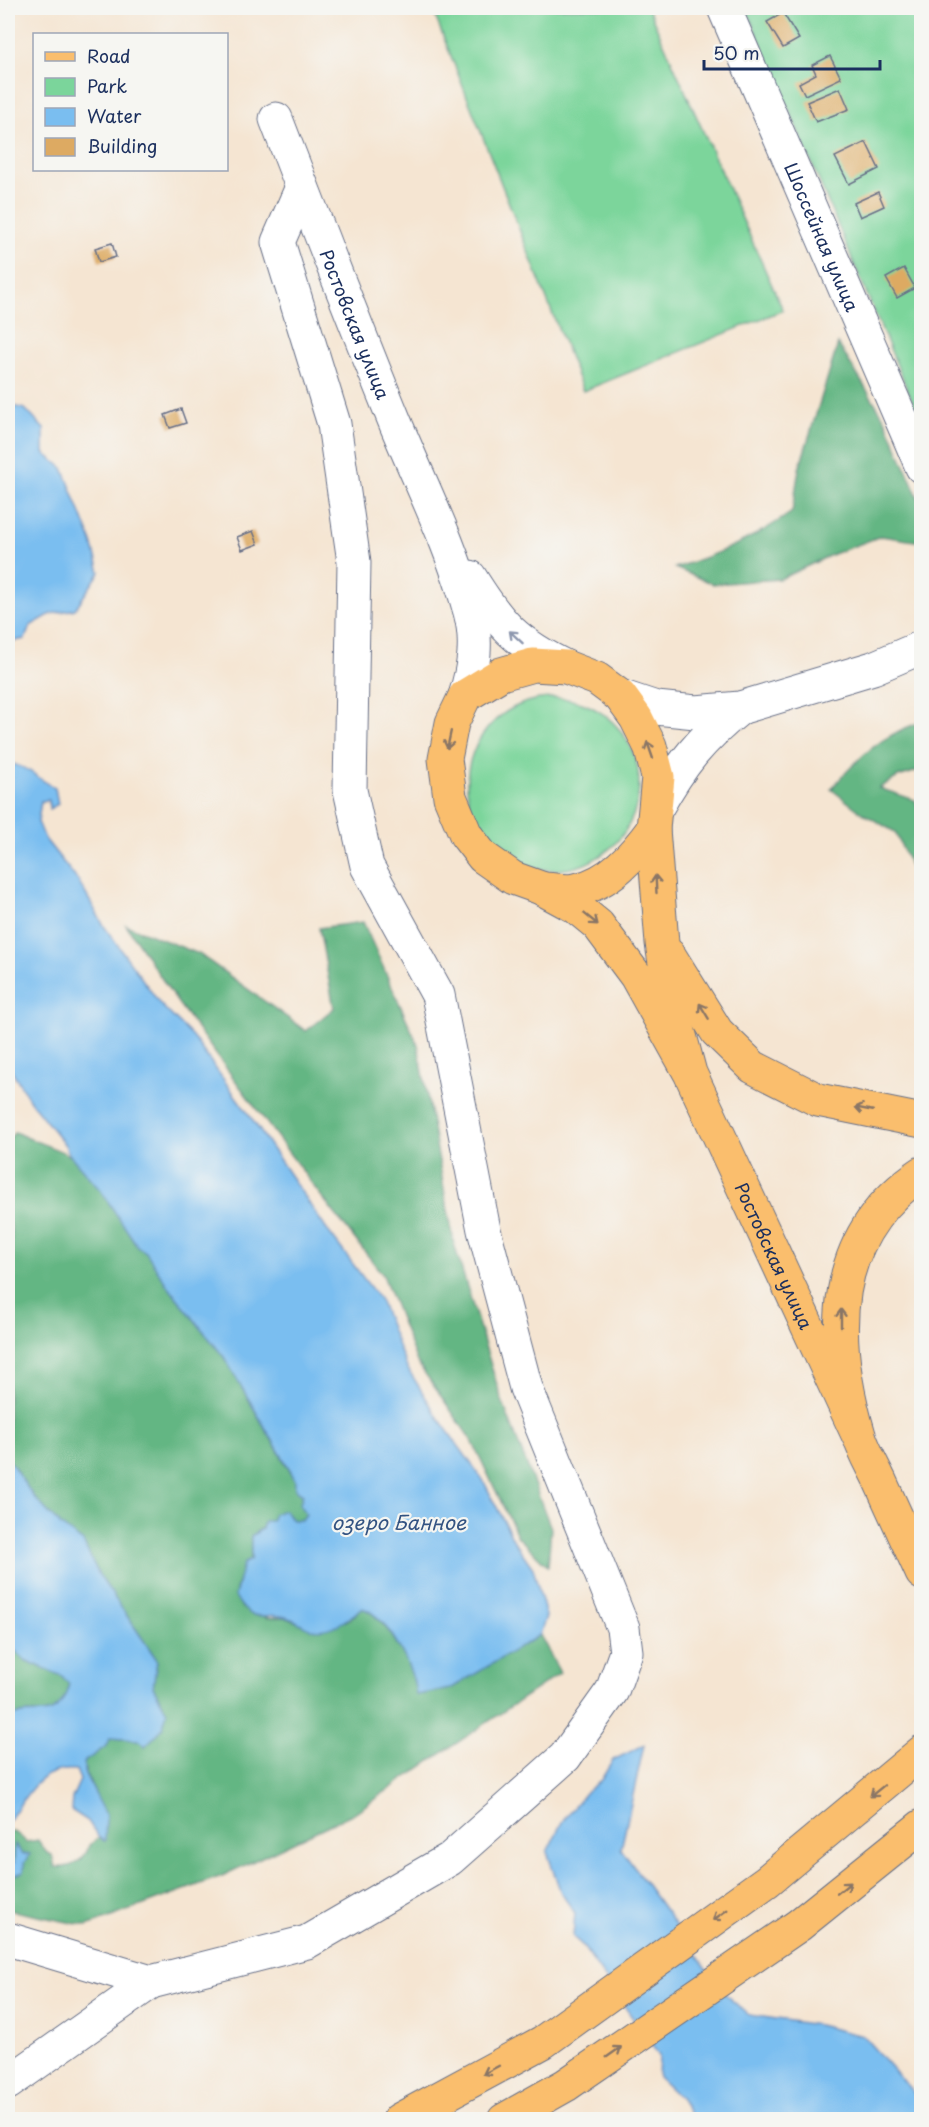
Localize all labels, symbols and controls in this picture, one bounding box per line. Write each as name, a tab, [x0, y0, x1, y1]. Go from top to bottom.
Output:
legend	[33, 33, 228, 171]
scale bar	[704, 33, 880, 71]
text: 50 m	[713, 39, 760, 66]
text: Road	[87, 42, 131, 69]
text: Park	[87, 72, 127, 99]
text: Water	[87, 102, 142, 129]
text: Building	[87, 132, 157, 159]
street label: Шоссейная улица	[779, 158, 867, 316]
street label: Ростовская улица	[314, 245, 398, 404]
one-way arrow	[509, 630, 524, 644]
one-way arrow	[443, 730, 454, 749]
one-way arrow	[644, 741, 655, 759]
one-way arrow	[650, 875, 661, 895]
one-way arrow	[583, 912, 598, 926]
one-way arrow	[697, 1003, 709, 1020]
one-way arrow	[855, 1103, 874, 1114]
street label: Ростовская улица	[729, 1177, 821, 1334]
one-way arrow	[835, 1308, 847, 1328]
water label: озеро Банное	[332, 1507, 467, 1537]
one-way arrow	[869, 1784, 885, 1797]
one-way arrow	[836, 1882, 852, 1895]
one-way arrow	[712, 1909, 728, 1922]
one-way arrow	[605, 2046, 622, 2058]
one-way arrow	[483, 2064, 500, 2076]

